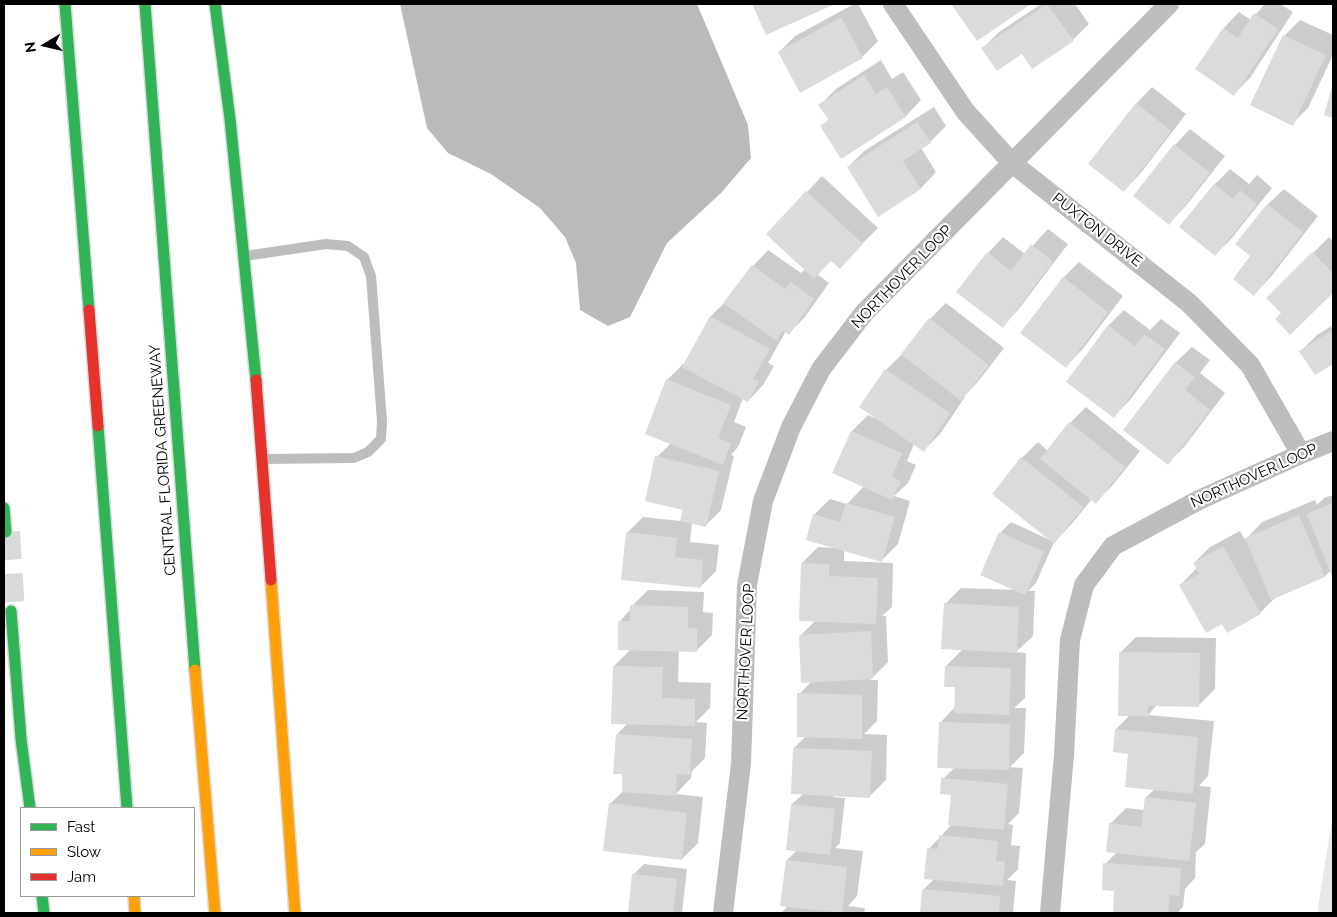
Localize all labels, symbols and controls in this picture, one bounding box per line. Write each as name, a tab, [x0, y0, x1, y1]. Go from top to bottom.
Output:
north arrow	[20, 20, 70, 70]
text: N	[21, 41, 39, 54]
street label: PUXTON DRIVE	[1048, 189, 1146, 271]
street label: NORTHOVER LOOP	[848, 222, 956, 332]
street label: CENTRAL FLORIDA GREENEWAY	[146, 344, 180, 576]
street label: NORTHOVER LOOP	[1188, 440, 1320, 512]
street label: NORTHOVER LOOP	[733, 583, 759, 721]
legend	[20, 807, 195, 897]
text: Fast	[67, 818, 95, 836]
text: Slow	[67, 843, 101, 861]
text: Jam	[67, 868, 96, 886]

